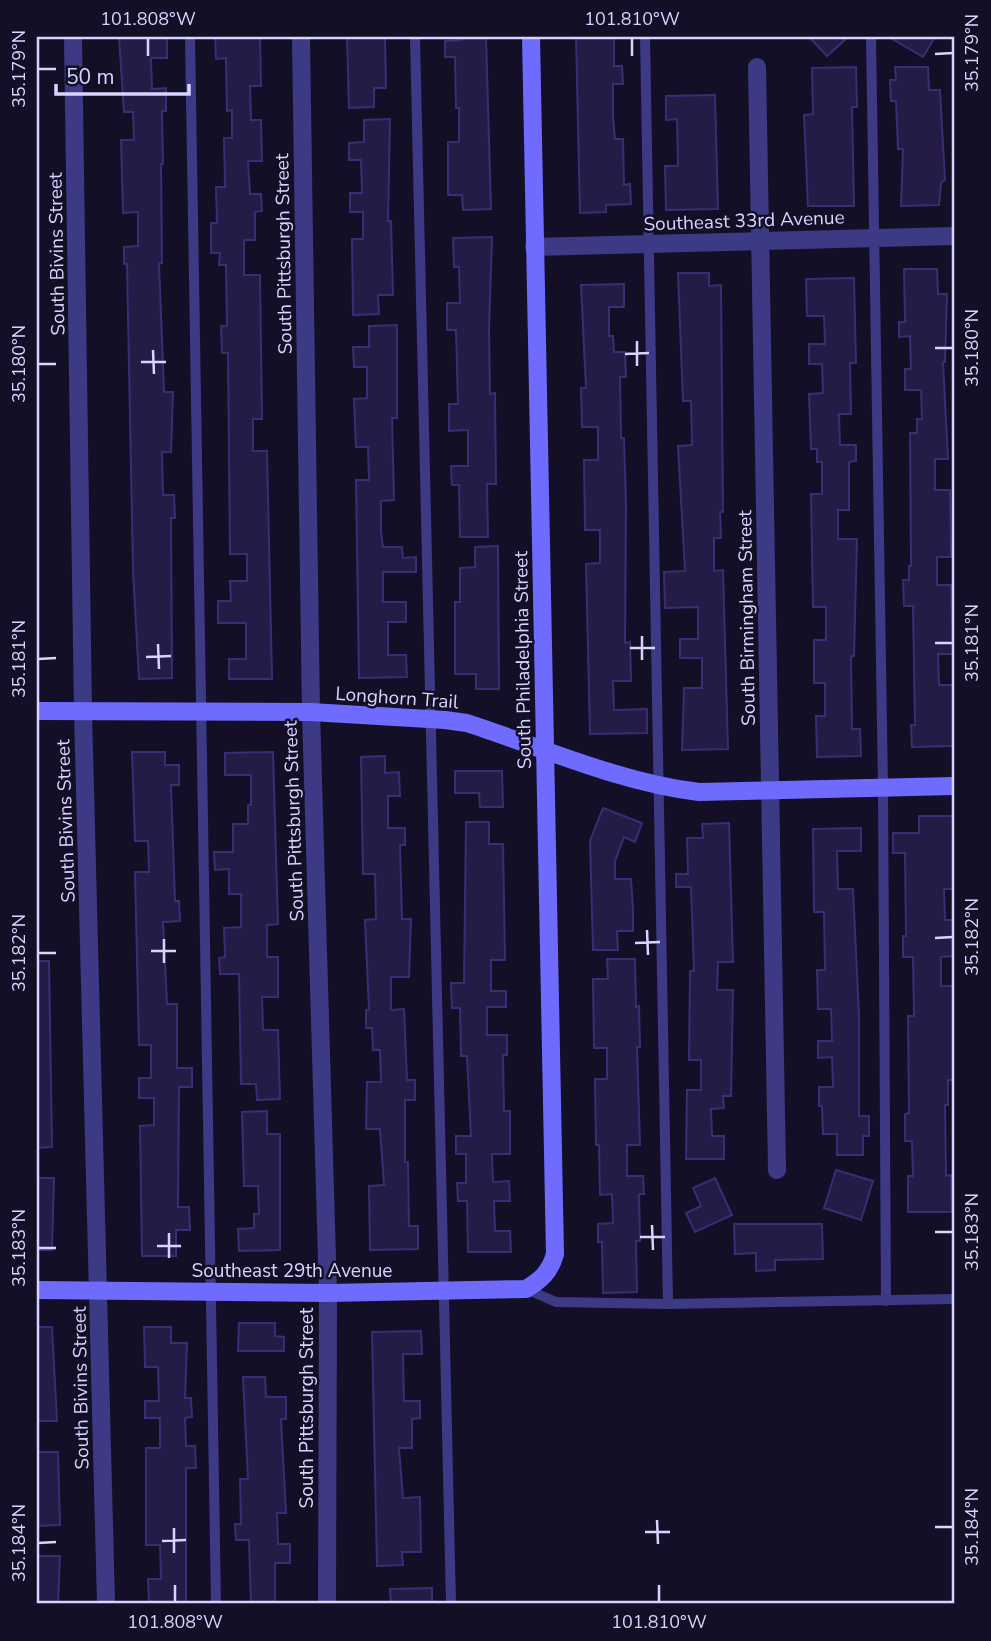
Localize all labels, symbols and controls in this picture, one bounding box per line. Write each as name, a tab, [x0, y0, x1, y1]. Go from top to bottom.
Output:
text: 101.808°W	[100, 7, 196, 31]
text: 101.810°W	[584, 7, 680, 31]
text: 35.179°N	[960, 14, 984, 92]
text: 35.179°N	[7, 30, 31, 108]
scale bar	[56, 52, 189, 96]
text: 50 m	[66, 63, 115, 91]
street label: South Pittsburgh Street	[269, 153, 299, 355]
street label: South Bivins Street	[43, 172, 71, 336]
street label: Southeast 33rd Avenue	[643, 204, 845, 238]
text: 35.180°N	[960, 309, 984, 387]
text: 35.180°N	[7, 325, 31, 403]
street label: South Birmingham Street	[732, 510, 762, 726]
street label: South Philadelphia Street	[508, 550, 538, 769]
text: 35.181°N	[960, 604, 984, 682]
text: 35.181°N	[7, 620, 31, 698]
street label: Longhorn Trail	[335, 681, 460, 715]
street label: South Pittsburgh Street	[277, 720, 310, 922]
street label: South Bivins Street	[50, 739, 82, 903]
text: 35.182°N	[960, 898, 984, 976]
text: 35.182°N	[7, 914, 31, 992]
text: 35.183°N	[960, 1193, 984, 1271]
text: 35.183°N	[7, 1209, 31, 1287]
street label: Southeast 29th Avenue	[192, 1258, 392, 1284]
street label: South Bivins Street	[67, 1306, 95, 1470]
street label: South Pittsburgh Street	[294, 1307, 320, 1508]
text: 35.184°N	[960, 1488, 984, 1566]
text: 35.184°N	[7, 1504, 31, 1582]
text: 101.808°W	[127, 1610, 223, 1634]
text: 101.810°W	[611, 1610, 707, 1634]

